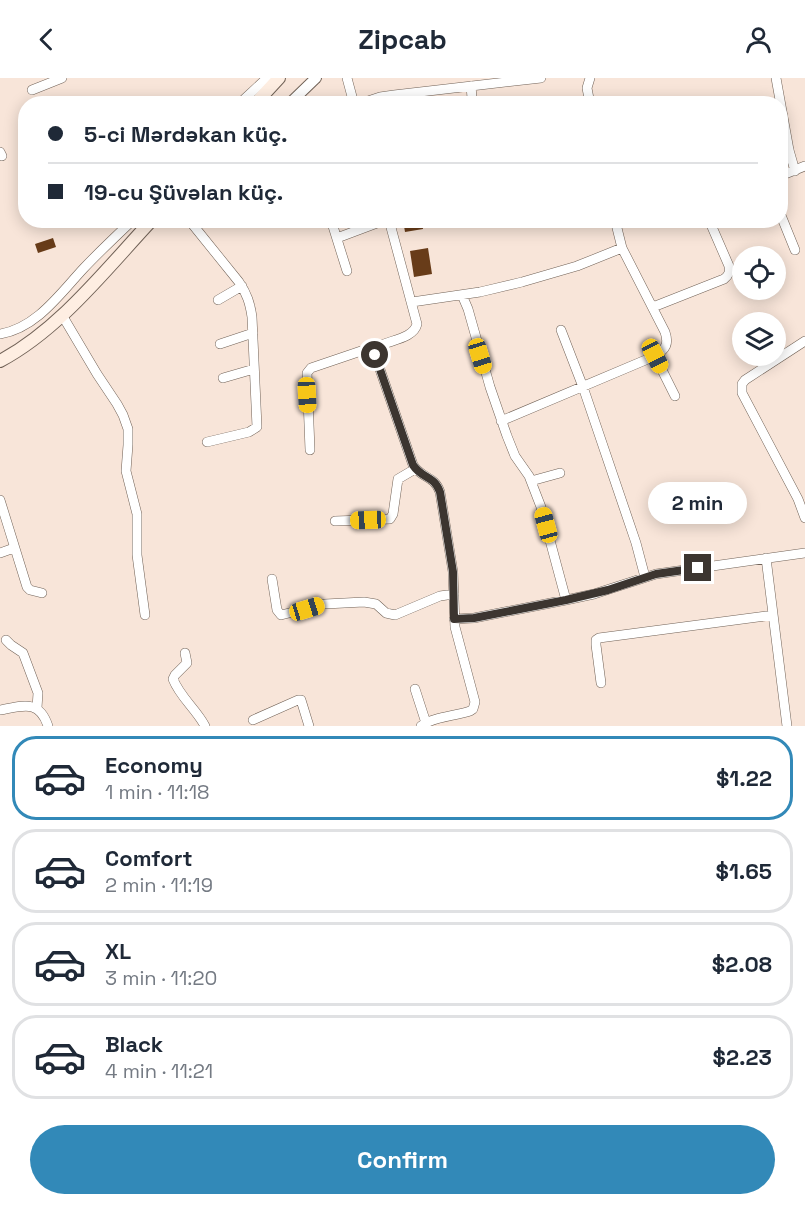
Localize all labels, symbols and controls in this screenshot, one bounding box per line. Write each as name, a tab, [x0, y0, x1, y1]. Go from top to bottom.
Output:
text: Zipcab	[358, 22, 447, 57]
icon: back	[30, 23, 63, 56]
icon: person	[742, 23, 775, 56]
text: 5-ci Mərdəkan küç.	[84, 120, 288, 148]
text: 19-cu Şüvəlan küç.	[84, 178, 283, 206]
map controls	[732, 246, 786, 366]
button: locate	[732, 246, 786, 300]
button: layers	[732, 312, 786, 366]
car	[466, 336, 494, 376]
car	[639, 336, 671, 376]
route start	[361, 341, 388, 368]
car	[297, 377, 317, 413]
callout: 2 min	[648, 481, 748, 523]
text: 2 min	[672, 490, 723, 516]
car	[533, 505, 559, 545]
car	[350, 510, 386, 530]
route end	[684, 554, 711, 581]
car	[287, 595, 327, 623]
icon: car	[33, 751, 87, 805]
text: Economy	[105, 751, 203, 779]
text: $1.22	[716, 764, 772, 792]
text: 1 min · 11:18	[105, 779, 209, 805]
icon: car	[33, 844, 87, 898]
text: Comfort	[105, 844, 193, 872]
text: $1.65	[716, 857, 772, 885]
text: 2 min · 11:19	[105, 872, 213, 898]
icon: car	[33, 937, 87, 991]
text: XL	[105, 937, 131, 965]
text: $2.08	[712, 950, 772, 978]
text: 3 min · 11:20	[105, 965, 217, 991]
icon: car	[33, 1030, 87, 1084]
text: Black	[105, 1030, 163, 1058]
text: $2.23	[713, 1043, 772, 1071]
text: 4 min · 11:21	[105, 1058, 213, 1084]
button: Confirm	[30, 1125, 775, 1194]

